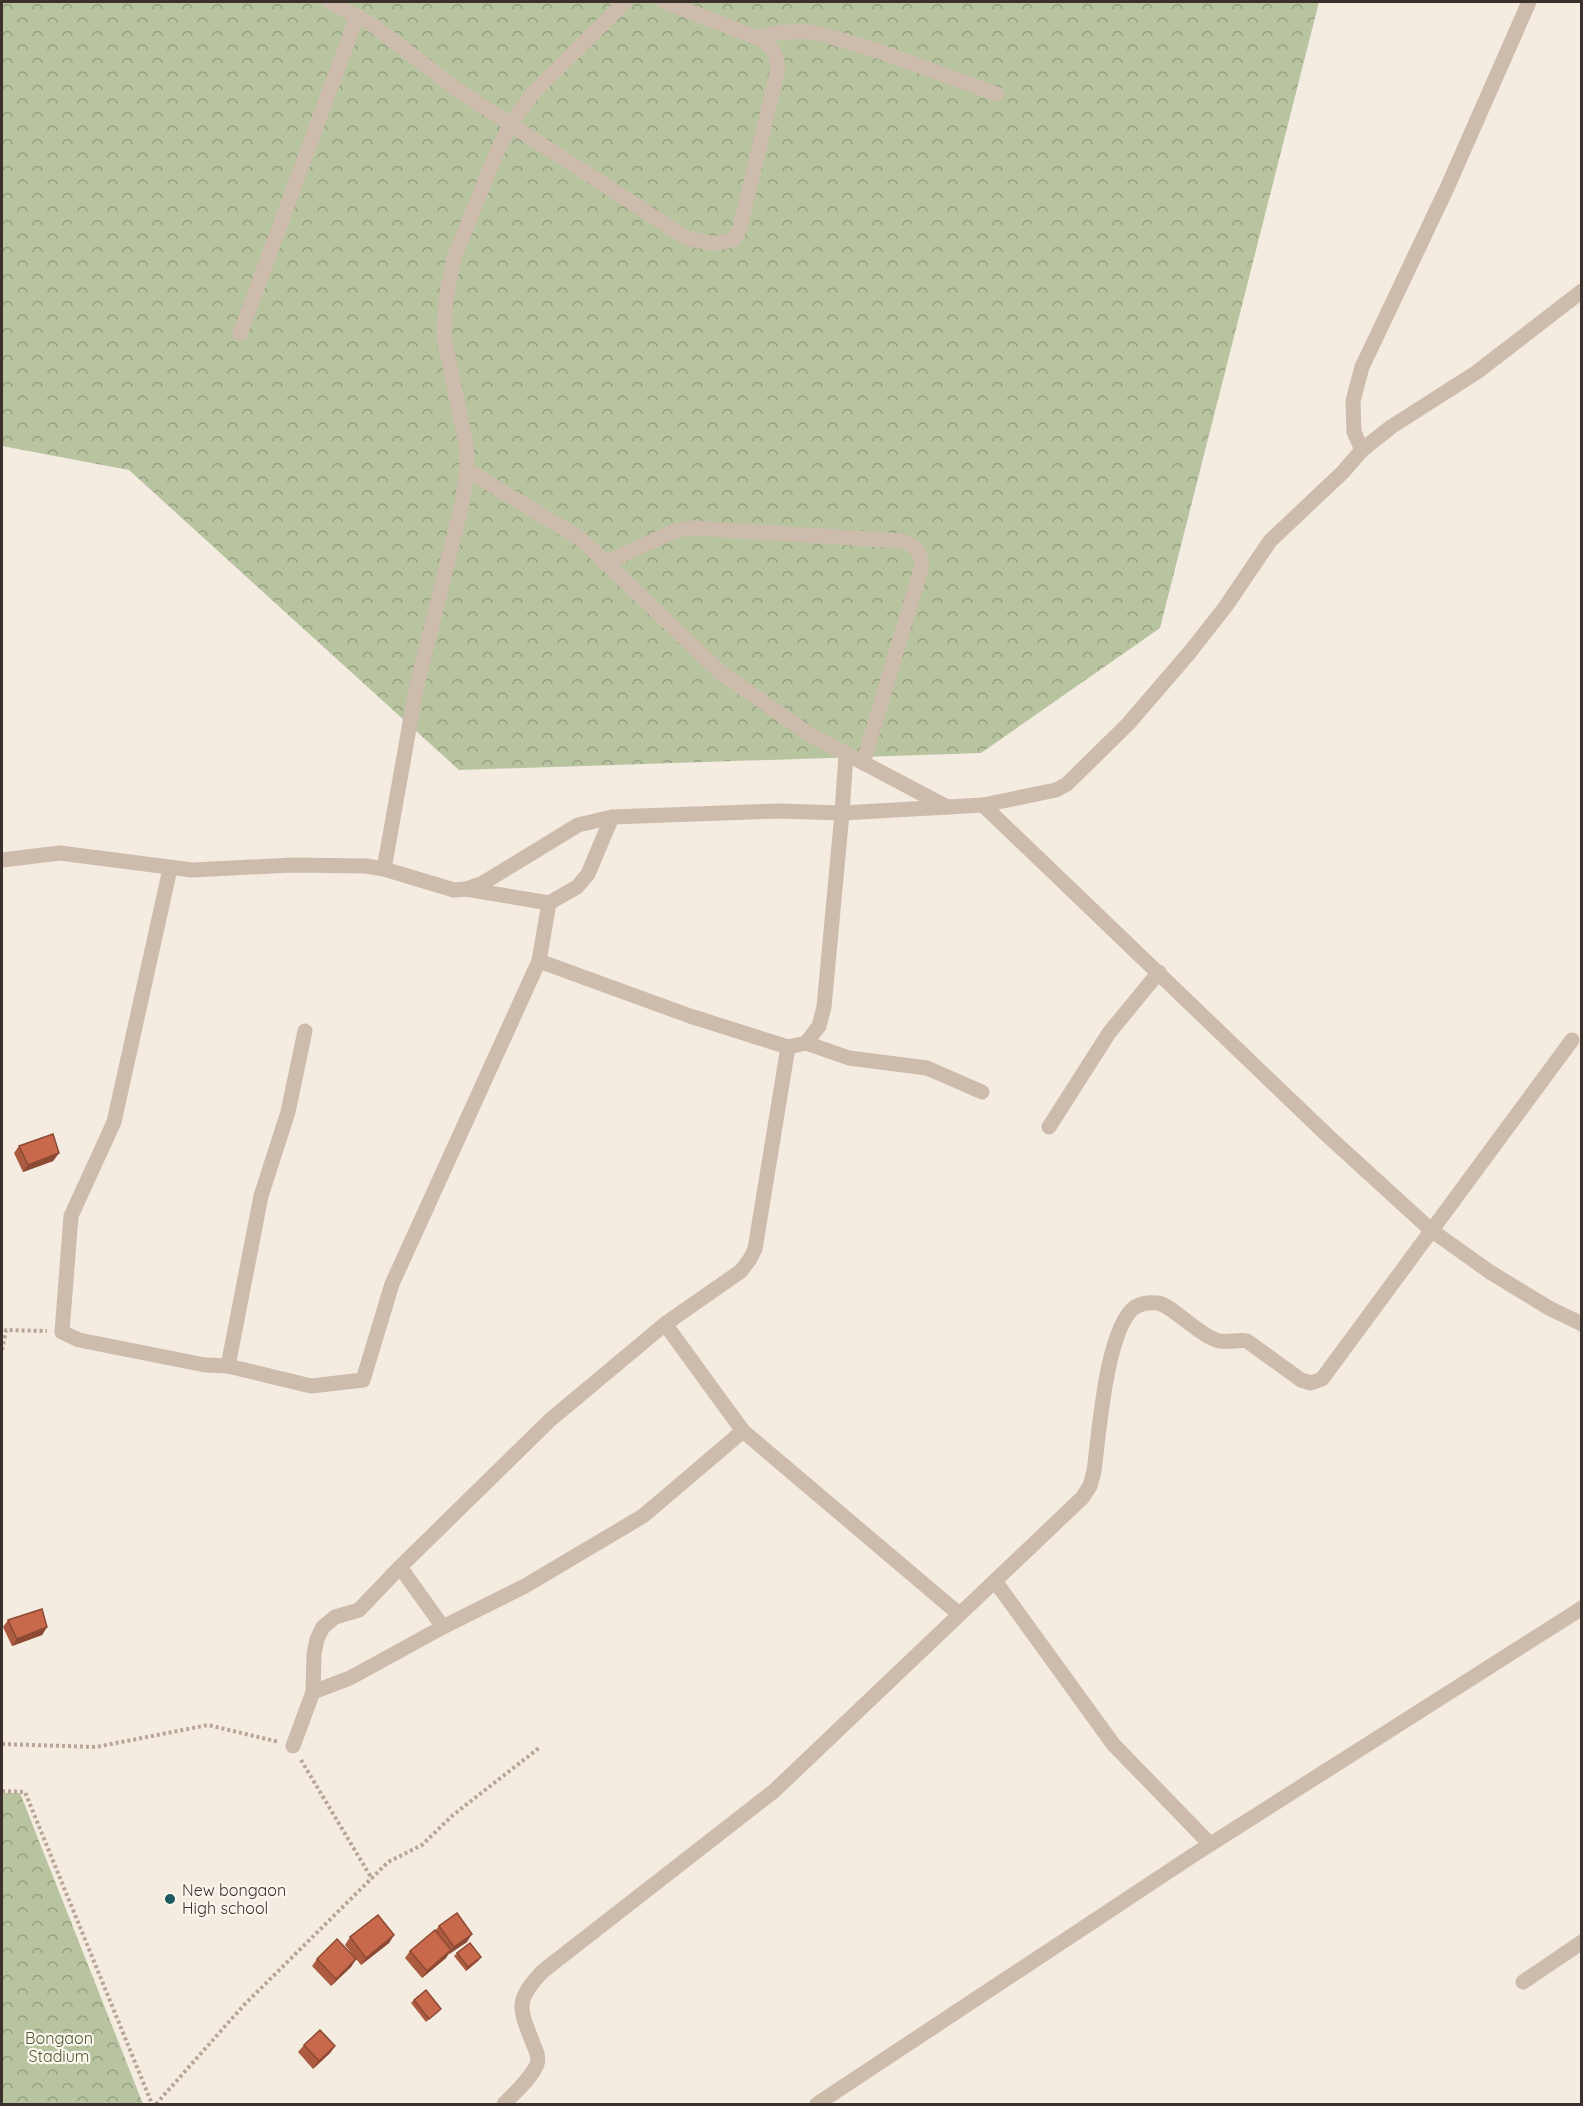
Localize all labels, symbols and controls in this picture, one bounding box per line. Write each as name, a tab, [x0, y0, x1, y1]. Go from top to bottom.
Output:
place label: New bongaon High school	[182, 1880, 286, 1918]
marker: New bongaon High school	[163, 1892, 177, 1906]
park label: Bongaon Stadium	[25, 2028, 93, 2066]

